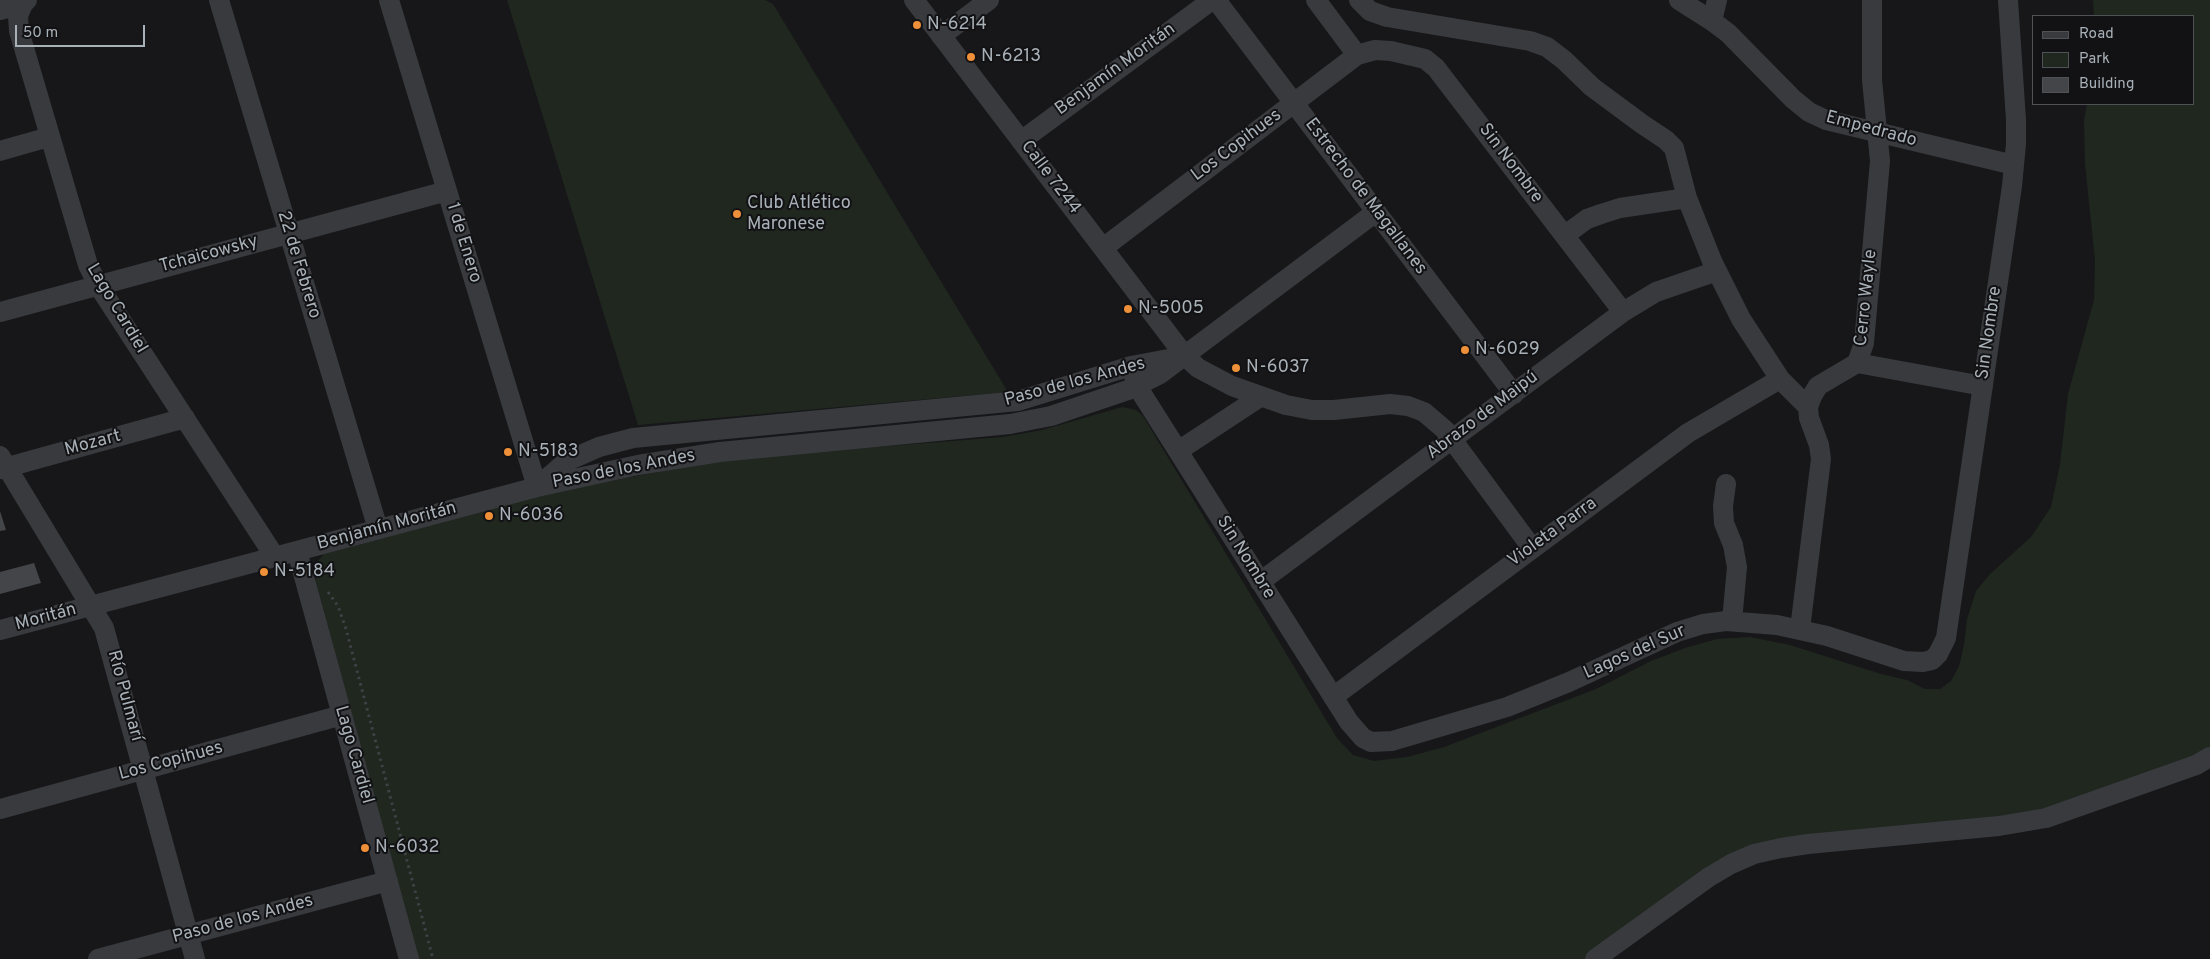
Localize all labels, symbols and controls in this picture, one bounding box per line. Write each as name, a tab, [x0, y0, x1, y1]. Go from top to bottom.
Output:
place label: N-6214	[927, 14, 987, 36]
scale bar	[18, 15, 148, 47]
legend	[2032, 15, 2195, 105]
marker: N-6214	[911, 19, 923, 31]
street label: Benjamín Moritán	[1052, 19, 1180, 121]
text: 50 m	[23, 24, 58, 43]
text: Road	[2079, 25, 2114, 44]
place label: N-6213	[981, 46, 1041, 68]
text: Park	[2079, 50, 2110, 69]
marker: N-6213	[965, 51, 977, 63]
text: Building	[2079, 75, 2134, 94]
street label: Los Copihues	[1188, 105, 1286, 187]
street label: Empedrado	[1823, 107, 1919, 153]
street label: Estrecho de Magallanes	[1299, 115, 1431, 279]
street label: Sin Nombre	[1473, 120, 1547, 208]
street label: Calle 7244	[1015, 137, 1085, 219]
place label: Club Atlético Maronese	[747, 193, 851, 235]
street label: 1 de Enero	[441, 200, 485, 286]
street label: 22 de Febrero	[271, 208, 325, 322]
marker: Club Atlético Maronese	[731, 208, 743, 220]
street label: Tchaicowsky	[157, 231, 261, 279]
street label: Cerro Wayle	[1851, 248, 1883, 348]
street label: Lago Cardiel	[81, 260, 151, 358]
street label: Sin Nombre	[1973, 285, 2007, 381]
place label: N-5005	[1138, 298, 1204, 320]
marker: N-5005	[1122, 303, 1134, 315]
place label: N-6029	[1475, 339, 1540, 361]
marker: N-6029	[1459, 344, 1471, 356]
street label: Paso de los Andes	[1002, 354, 1148, 412]
place label: N-6037	[1246, 357, 1309, 379]
marker: N-6037	[1230, 362, 1242, 374]
street label: Abrazo de Maipú	[1423, 367, 1543, 465]
street label: Mozart	[63, 426, 123, 462]
place label: N-5183	[518, 441, 578, 463]
marker: N-5183	[502, 446, 514, 458]
street label: Paso de los Andes	[551, 446, 697, 494]
street label: Violeta Parra	[1504, 494, 1602, 572]
street label: Benjamín Moritán	[315, 498, 459, 556]
place label: N-6036	[499, 505, 564, 527]
marker: N-6036	[483, 510, 495, 522]
street label: Sin Nombre	[1211, 512, 1279, 604]
place label: N-5184	[274, 561, 335, 583]
marker: N-5184	[258, 566, 270, 578]
street label: Moritán	[13, 599, 79, 637]
street label: Lagos del Sur	[1581, 621, 1689, 685]
street label: Río Pulmarí	[101, 648, 147, 744]
street label: Lago Cardiel	[329, 703, 377, 807]
street label: Los Copihues	[116, 738, 226, 786]
place label: N-6032	[375, 837, 440, 859]
marker: N-6032	[359, 842, 371, 854]
street label: Paso de los Andes	[170, 891, 316, 949]

